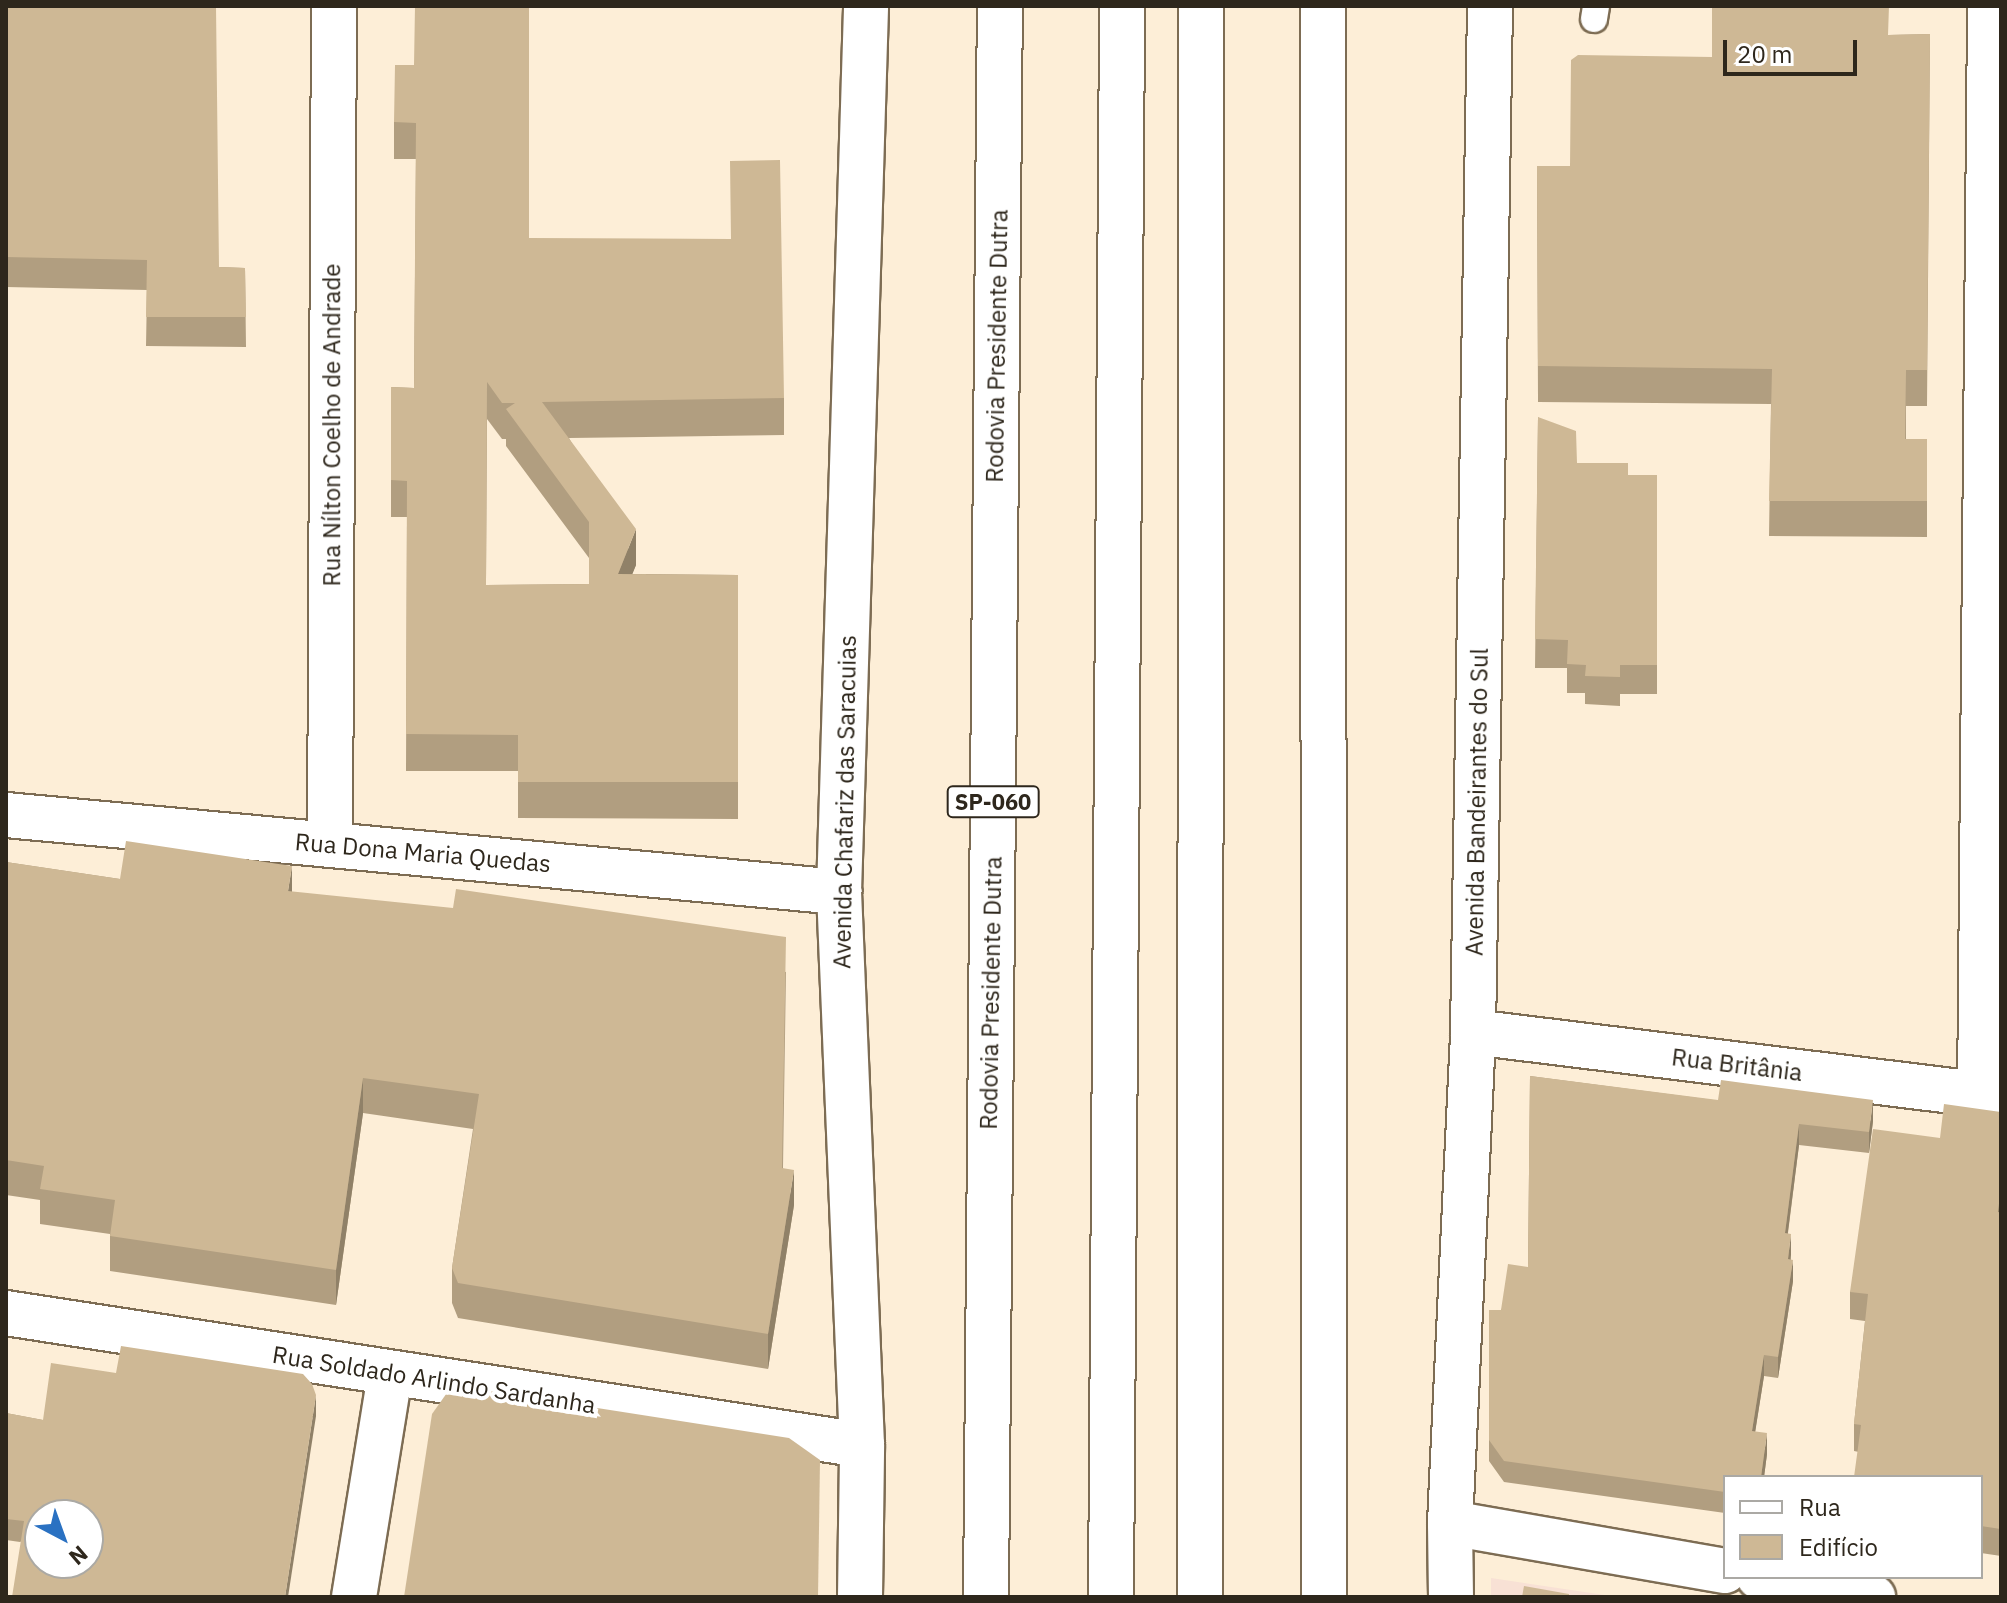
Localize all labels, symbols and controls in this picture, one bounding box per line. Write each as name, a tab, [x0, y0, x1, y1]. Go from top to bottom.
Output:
scale bar	[1727, 24, 1861, 74]
text: 20 m	[1737, 38, 1792, 70]
street label: Rodovia Presidente Dutra	[980, 209, 1014, 483]
street label: Rua Nílton Coelho de Andrade	[318, 263, 346, 587]
street label: Avenida Chafariz das Saracuias	[828, 635, 862, 969]
street label: Avenida Bandeirantes do Sul	[1460, 648, 1494, 956]
road number: SP-060	[945, 784, 1041, 820]
street label: Rua Dona Maria Quedas	[294, 827, 552, 879]
street label: Rodovia Presidente Dutra	[974, 856, 1008, 1130]
street label: Rua Britânia	[1670, 1043, 1804, 1087]
street label: Rua Soldado Arlindo Sardanha	[270, 1340, 598, 1420]
legend	[1723, 1475, 1983, 1579]
text: Rua	[1799, 1491, 1841, 1523]
north arrow	[24, 1499, 104, 1579]
text: Edifício	[1799, 1531, 1878, 1563]
text: N	[63, 1540, 94, 1572]

